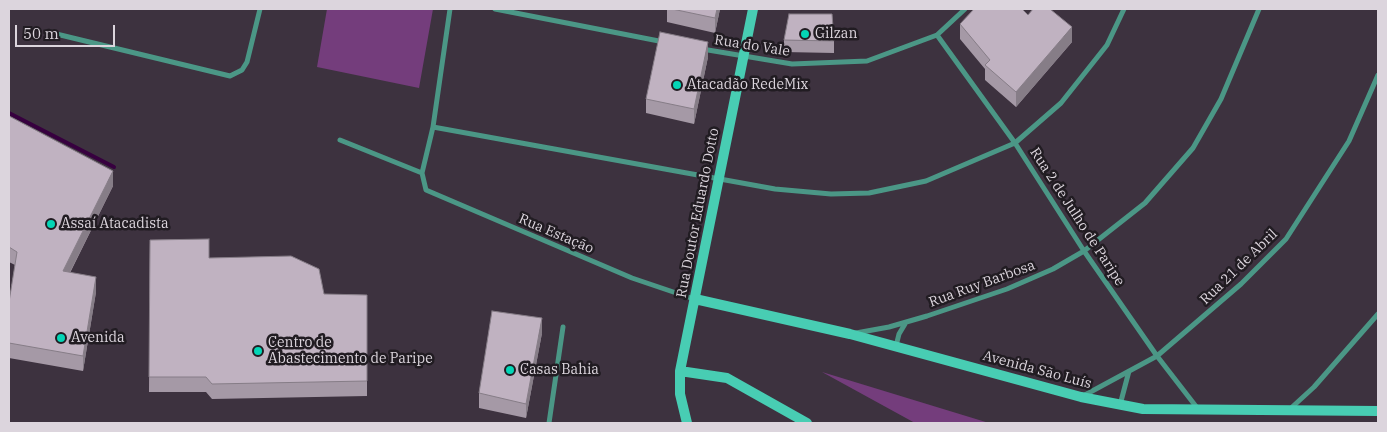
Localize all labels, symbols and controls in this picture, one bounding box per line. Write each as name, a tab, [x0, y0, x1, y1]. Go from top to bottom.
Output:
scale bar	[18, 15, 118, 47]
text: 50 m	[23, 24, 59, 43]
place label: Gilzan	[815, 26, 857, 42]
marker: Gilzan	[799, 28, 811, 40]
street label: Rua do Vale	[713, 32, 791, 60]
place label: Atacadão RedeMix	[687, 77, 808, 93]
marker: Atacadão RedeMix	[671, 79, 683, 91]
street label: Rua Doutor Eduardo Dotto	[673, 127, 723, 299]
street label: Rua 2 de Julho de Paripe	[1026, 145, 1128, 289]
street label: Rua Estação	[516, 211, 596, 257]
place label: Assaí Atacadista	[61, 216, 169, 232]
marker: Assaí Atacadista	[45, 218, 57, 230]
street label: Rua 21 de Abril	[1197, 226, 1281, 308]
street label: Rua Ruy Barbosa	[927, 257, 1037, 311]
place label: Avenida	[71, 330, 125, 346]
marker: Avenida	[55, 332, 67, 344]
place label: Centro de Abastecimento de Paripe	[268, 335, 433, 368]
marker: Centro de Abastecimento de Paripe	[252, 345, 264, 357]
street label: Avenida São Luís	[981, 347, 1093, 393]
place label: Casas Bahia	[520, 362, 599, 378]
marker: Casas Bahia	[504, 364, 516, 376]

